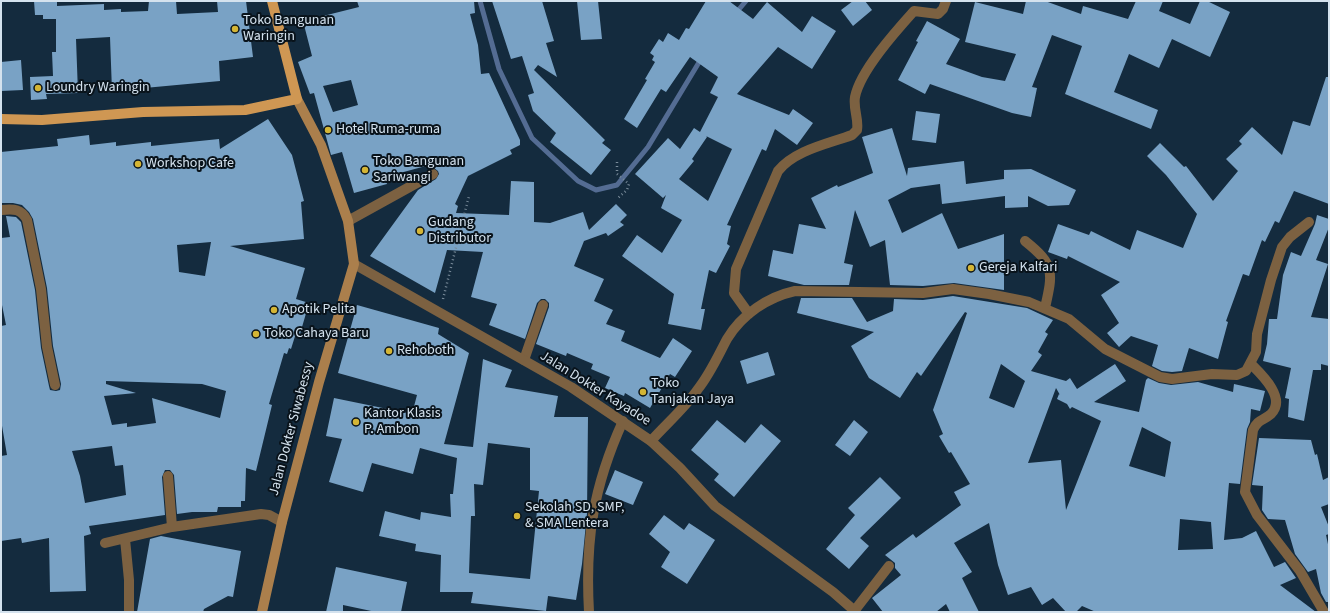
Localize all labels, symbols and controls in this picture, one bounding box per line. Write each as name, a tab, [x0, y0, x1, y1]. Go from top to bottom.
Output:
place label: Toko Bangunan Waringin	[243, 13, 334, 46]
marker: Toko Bangunan Waringin	[230, 24, 240, 34]
place label: Loundry Waringin	[46, 80, 150, 96]
marker: Loundry Waringin	[33, 83, 43, 93]
place label: Hotel Ruma-ruma	[336, 122, 440, 138]
marker: Hotel Ruma-ruma	[323, 125, 333, 135]
place label: Toko Bangunan Sariwangi	[373, 154, 464, 186]
place label: Workshop Cafe	[146, 156, 234, 172]
marker: Workshop Cafe	[133, 159, 143, 169]
marker: Toko Bangunan Sariwangi	[360, 165, 370, 175]
place label: Gudang Distributor	[428, 215, 491, 248]
marker: Gudang Distributor	[415, 226, 425, 236]
place label: Gereja Kalfari	[979, 260, 1057, 276]
marker: Gereja Kalfari	[966, 263, 976, 273]
place label: Apotik Pelita	[282, 302, 356, 318]
marker: Apotik Pelita	[269, 305, 279, 315]
place label: Toko Cahaya Baru	[264, 326, 369, 342]
marker: Toko Cahaya Baru	[251, 329, 261, 339]
place label: Rehoboth	[397, 343, 454, 359]
marker: Rehoboth	[384, 346, 394, 356]
street label: Jalan Dokter Kayadoe	[536, 348, 654, 430]
street label: Jalan Dokter Siwabessy	[266, 360, 318, 498]
place label: Toko Tanjakan Jaya	[651, 376, 734, 408]
marker: Toko Tanjakan Jaya	[638, 387, 648, 397]
place label: Kantor Klasis P. Ambon	[364, 406, 441, 438]
marker: Kantor Klasis P. Ambon	[351, 417, 361, 427]
place label: Sekolah SD, SMP, & SMA Lentera	[525, 500, 625, 532]
marker: Sekolah SD, SMP, & SMA Lentera	[512, 511, 522, 521]

